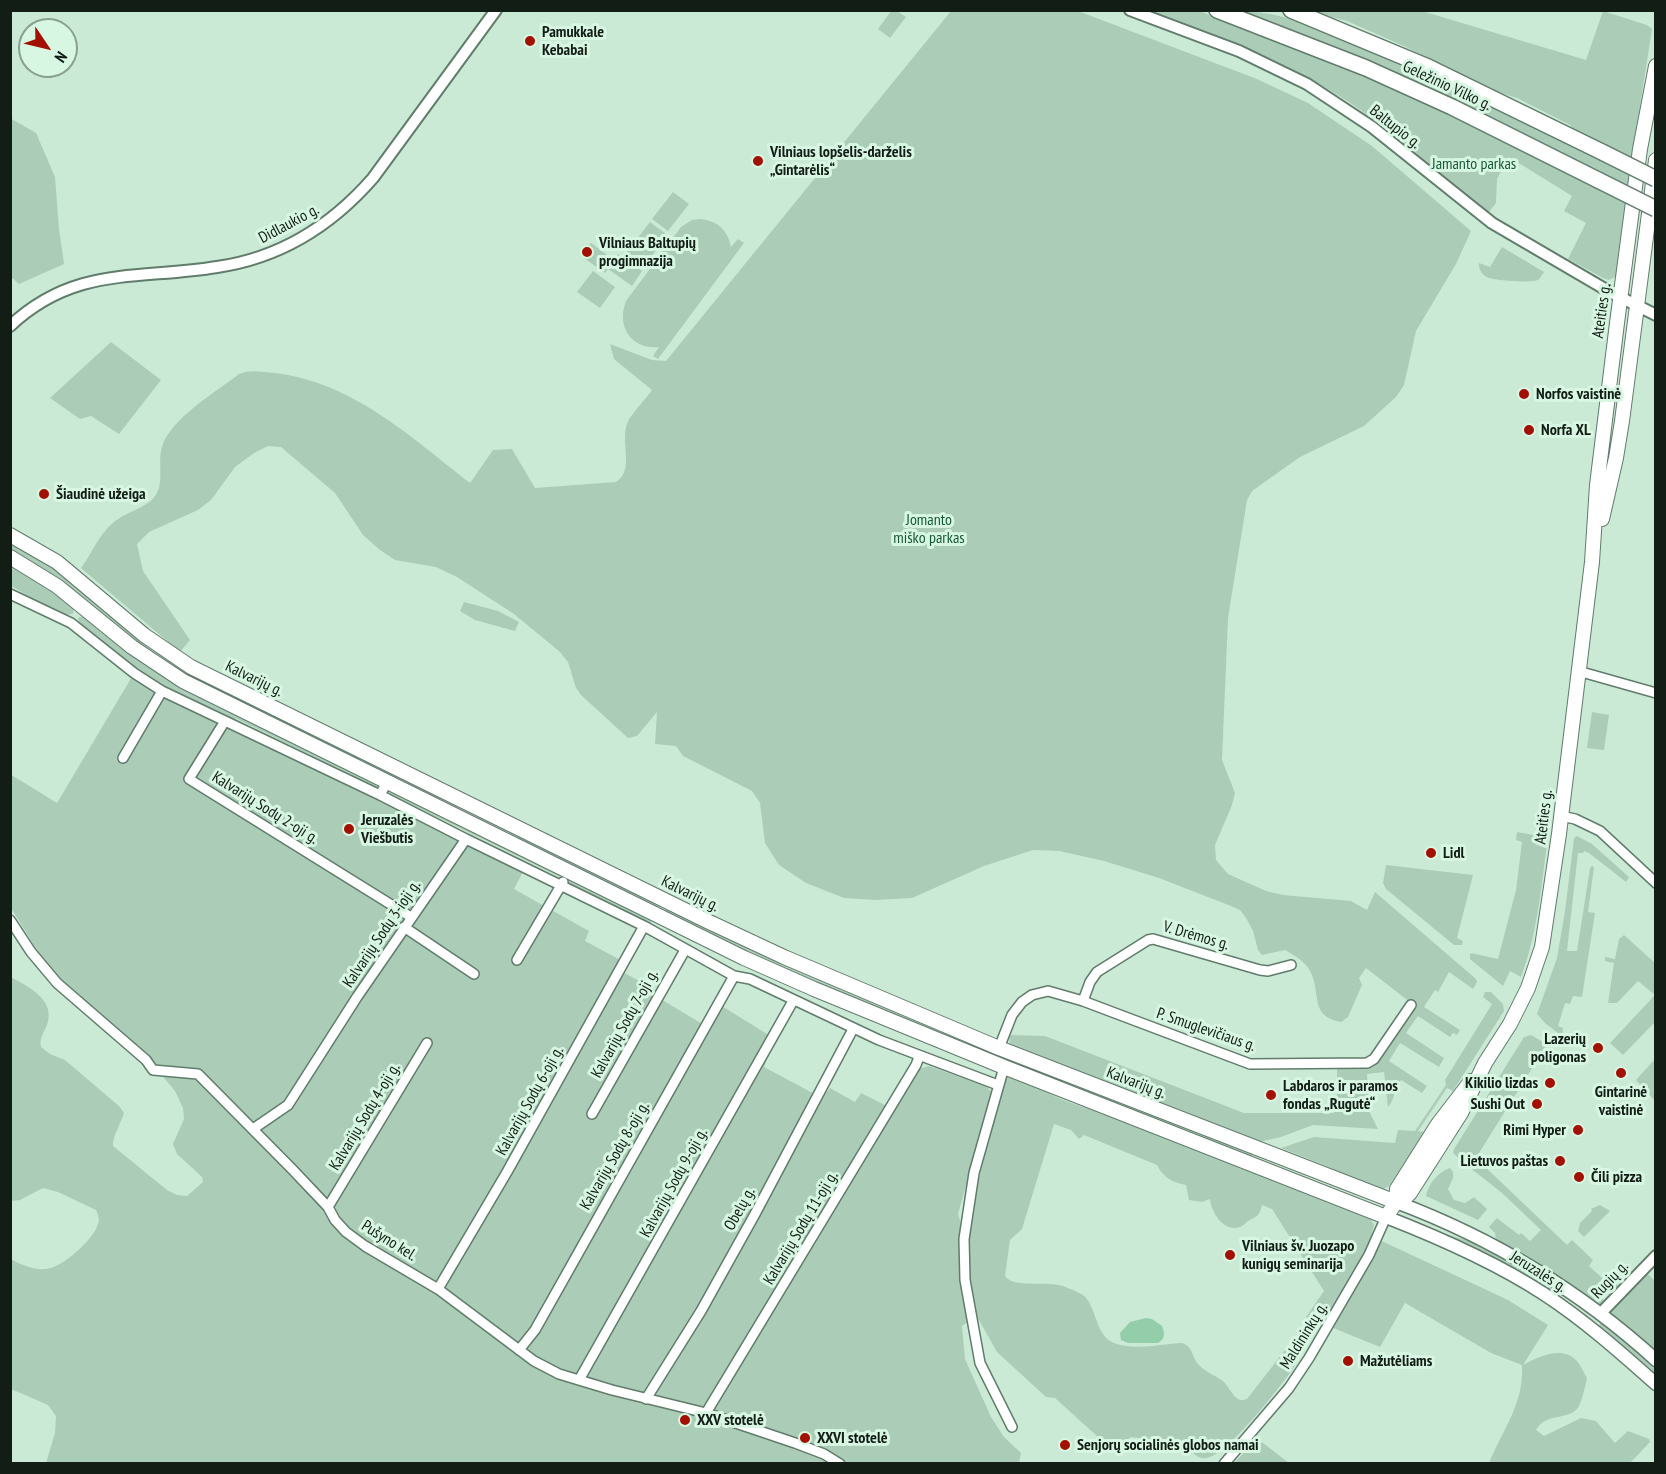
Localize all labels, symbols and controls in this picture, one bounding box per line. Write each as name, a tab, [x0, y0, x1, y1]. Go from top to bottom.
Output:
north arrow	[18, 18, 78, 78]
place label: Pamukkale Kebabai	[542, 22, 604, 60]
marker: Pamukkale Kebabai	[523, 34, 537, 48]
text: N	[50, 48, 72, 66]
street label: Geležinio Vilko g.	[1400, 57, 1494, 115]
street label: Baltupio g.	[1366, 101, 1424, 153]
place label: Vilniaus lopšelis-darželis „Gintarėlis“	[770, 142, 912, 180]
marker: Vilniaus lopšelis-darželis „Gintarėlis“	[751, 154, 765, 168]
park label: Jamanto parkas	[1432, 154, 1516, 174]
street label: Didlaukio g.	[256, 200, 322, 248]
place label: Vilniaus Baltupių progimnazija	[599, 233, 696, 271]
marker: Vilniaus Baltupių progimnazija	[580, 245, 594, 259]
street label: Ateities g.	[1589, 283, 1615, 339]
place label: Norfos vaistinė	[1536, 384, 1621, 404]
marker: Norfos vaistinė	[1517, 387, 1531, 401]
place label: Norfa XL	[1541, 420, 1591, 440]
marker: Norfa XL	[1522, 423, 1536, 437]
place label: Šiaudinė užeiga	[56, 484, 146, 504]
marker: Šiaudinė užeiga	[37, 487, 51, 501]
park label: Jomanto miško parkas	[893, 510, 965, 548]
street label: Kalvarijų g.	[222, 657, 286, 701]
street label: Kalvarijų Sodų 2-oji g.	[208, 768, 322, 848]
street label: Ateities g.	[1531, 789, 1557, 845]
place label: Jeruzalės Viešbutis	[361, 810, 413, 848]
marker: Jeruzalės Viešbutis	[342, 822, 356, 836]
place label: Lidl	[1443, 843, 1464, 863]
marker: Lidl	[1424, 846, 1438, 860]
street label: Kalvarijų g.	[658, 872, 722, 916]
street label: Kalvarijų Sodų 3-ioji g.	[339, 877, 425, 991]
street label: V. Drėmos g.	[1161, 917, 1231, 955]
street label: Kalvarijų Sodų 7-oji g.	[587, 966, 663, 1082]
street label: P. Smuglevičiaus g.	[1154, 1004, 1258, 1056]
place label: Lazerių poligonas	[1531, 1029, 1586, 1067]
marker: Lazerių poligonas	[1591, 1041, 1605, 1055]
street label: Kalvarijų Sodų 6-oji g.	[492, 1043, 568, 1159]
street label: Kalvarijų Sodų 4-oji g.	[325, 1060, 405, 1174]
street label: Kalvarijų g.	[1104, 1063, 1168, 1103]
marker: Gintarinė vaistinė	[1614, 1066, 1628, 1080]
place label: Kikilio lizdas	[1465, 1073, 1538, 1093]
place label: Labdaros ir paramos fondas „Rugutė“	[1283, 1076, 1398, 1114]
marker: Kikilio lizdas	[1543, 1076, 1557, 1090]
place label: Gintarinė vaistinė	[1595, 1082, 1647, 1120]
marker: Labdaros ir paramos fondas „Rugutė“	[1264, 1088, 1278, 1102]
place label: Sushi Out	[1471, 1094, 1525, 1114]
marker: Sushi Out	[1530, 1097, 1544, 1111]
street label: Kalvarijų Sodų 8-oji g.	[576, 1098, 654, 1214]
place label: Rimi Hyper	[1503, 1120, 1566, 1140]
marker: Rimi Hyper	[1571, 1123, 1585, 1137]
street label: Kalvarijų Sodų 9-oji g.	[636, 1125, 712, 1241]
place label: Lietuvos paštas	[1460, 1151, 1548, 1171]
marker: Lietuvos paštas	[1553, 1154, 1567, 1168]
place label: Čili pizza	[1591, 1167, 1642, 1187]
street label: Kalvarijų Sodų 11-oji g.	[760, 1168, 842, 1288]
marker: Čili pizza	[1572, 1170, 1586, 1184]
street label: Obelų g.	[720, 1184, 760, 1234]
street label: Pušyno kel.	[358, 1217, 420, 1265]
place label: Vilniaus šv. Juozapo kunigų seminarija	[1242, 1236, 1354, 1274]
street label: Jeruzalės g.	[1506, 1247, 1570, 1297]
marker: Vilniaus šv. Juozapo kunigų seminarija	[1223, 1248, 1237, 1262]
street label: Rugių g.	[1587, 1257, 1633, 1303]
street label: Maldininkų g.	[1276, 1299, 1332, 1373]
place label: Mažutėliams	[1360, 1351, 1432, 1371]
marker: Mažutėliams	[1341, 1354, 1355, 1368]
place label: XXV stotelė	[697, 1410, 764, 1430]
marker: XXV stotelė	[678, 1413, 692, 1427]
place label: XXVI stotelė	[817, 1428, 888, 1448]
marker: XXVI stotelė	[798, 1431, 812, 1445]
place label: Senjorų socialinės globos namai	[1077, 1435, 1259, 1455]
marker: Senjorų socialinės globos namai	[1058, 1438, 1072, 1452]

